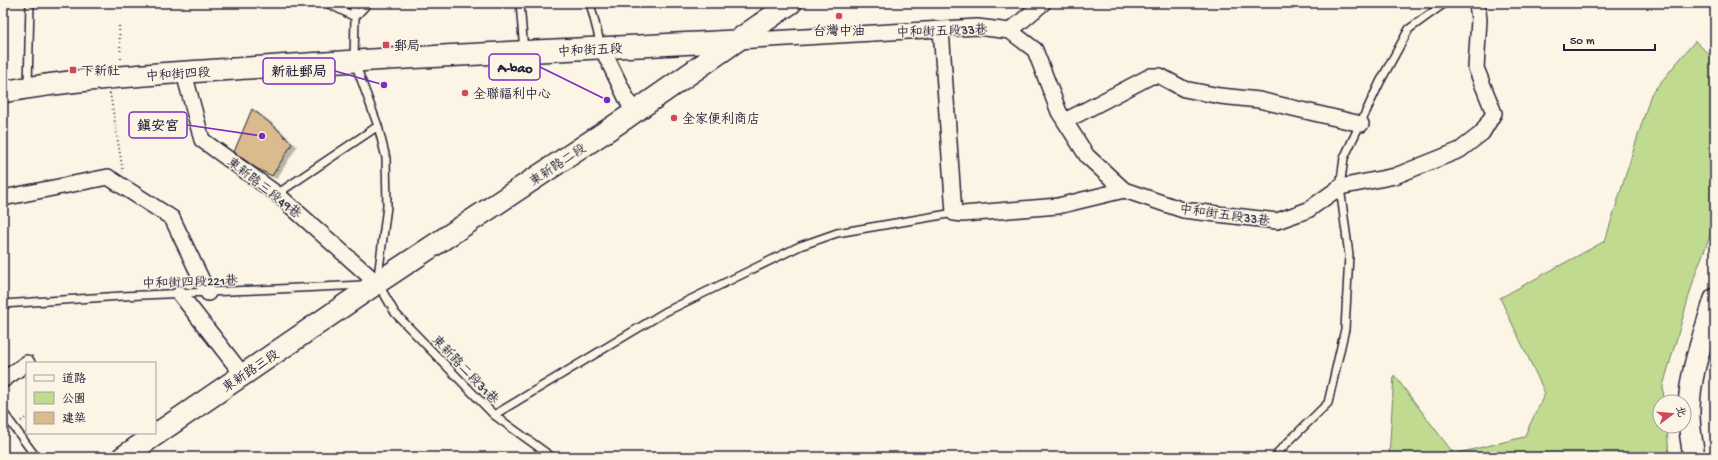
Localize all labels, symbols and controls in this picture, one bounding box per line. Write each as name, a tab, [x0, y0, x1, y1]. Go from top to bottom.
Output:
marker: 台灣中油	[834, 11, 844, 21]
street label: 中和街五段33巷	[896, 22, 988, 42]
place label: 台灣中油	[813, 23, 865, 40]
scale bar	[1564, 26, 1655, 52]
text: 50 m	[1570, 35, 1595, 49]
place label: 郵局	[394, 39, 420, 55]
marker: 郵局	[381, 40, 391, 50]
street label: 中和街五段	[557, 41, 623, 61]
callout: A-bao	[489, 54, 540, 80]
callout: 新社郵局	[263, 58, 335, 84]
text: A-bao	[496, 61, 533, 78]
place label: 下新社	[81, 64, 120, 80]
text: 新社郵局	[271, 64, 327, 82]
marker: 下新社	[68, 65, 78, 75]
street label: 中和街四段	[145, 65, 211, 85]
place label: 全聯福利中心	[473, 86, 551, 103]
marker: 全聯福利中心	[460, 88, 470, 98]
place label: 全家便利商店	[682, 111, 760, 128]
callout: 鎮安宮	[129, 112, 187, 138]
marker: 全家便利商店	[669, 113, 679, 123]
text: 鎮安宮	[137, 119, 179, 136]
street label: 東新路二段	[527, 141, 590, 190]
street label: 東新路三段49巷	[223, 154, 304, 223]
street label: 中和街五段33巷	[1178, 202, 1271, 230]
street label: 中和街四段221巷	[142, 273, 238, 293]
street label: 東新路二段31巷	[428, 332, 502, 408]
street label: 東新路三段	[220, 347, 283, 396]
legend	[26, 362, 156, 434]
text: 道路	[62, 372, 86, 387]
text: 公園	[62, 392, 86, 407]
north arrow	[1652, 394, 1692, 434]
text: 北	[1672, 405, 1687, 419]
text: 建築	[62, 412, 86, 427]

